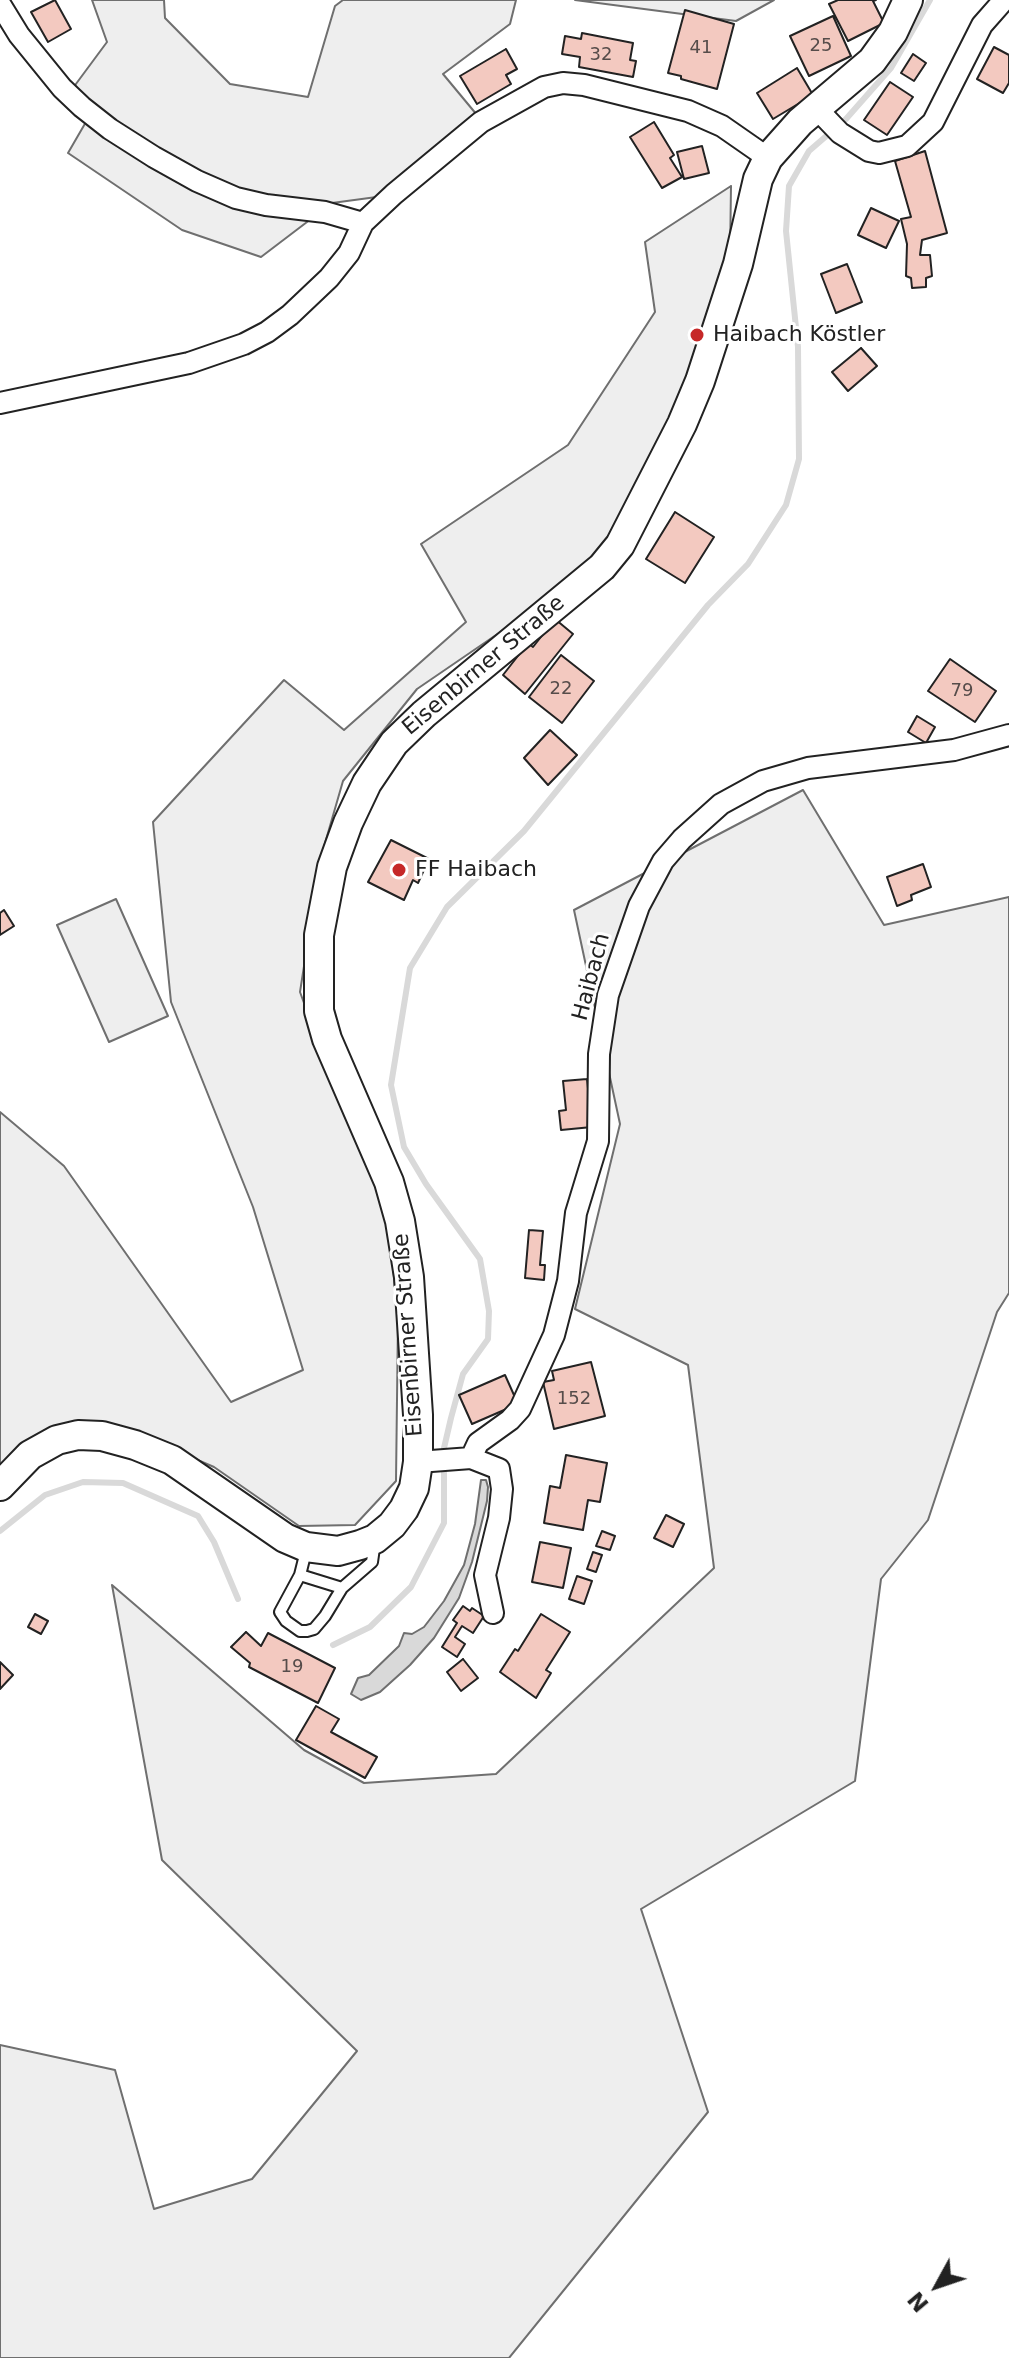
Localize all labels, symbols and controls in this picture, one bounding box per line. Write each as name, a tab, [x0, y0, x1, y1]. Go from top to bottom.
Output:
house number: 25	[810, 35, 832, 57]
house number: 41	[690, 37, 712, 59]
house number: 32	[590, 44, 612, 66]
place label: Haibach Köstler	[713, 322, 885, 348]
marker: Haibach Köstler	[688, 326, 706, 344]
street label: Eisenbirner Straße	[397, 590, 571, 742]
house number: 22	[550, 678, 572, 700]
house number: 79	[951, 680, 973, 702]
place label: FF Haibach	[415, 857, 537, 883]
marker: FF Haibach	[390, 861, 408, 879]
street label: Haibach	[568, 930, 616, 1024]
street label: Eisenbirner Straße	[389, 1232, 429, 1438]
house number: 152	[557, 1388, 591, 1410]
house number: 19	[281, 1656, 303, 1678]
north arrow	[897, 2246, 977, 2326]
text: N	[903, 2287, 934, 2317]

